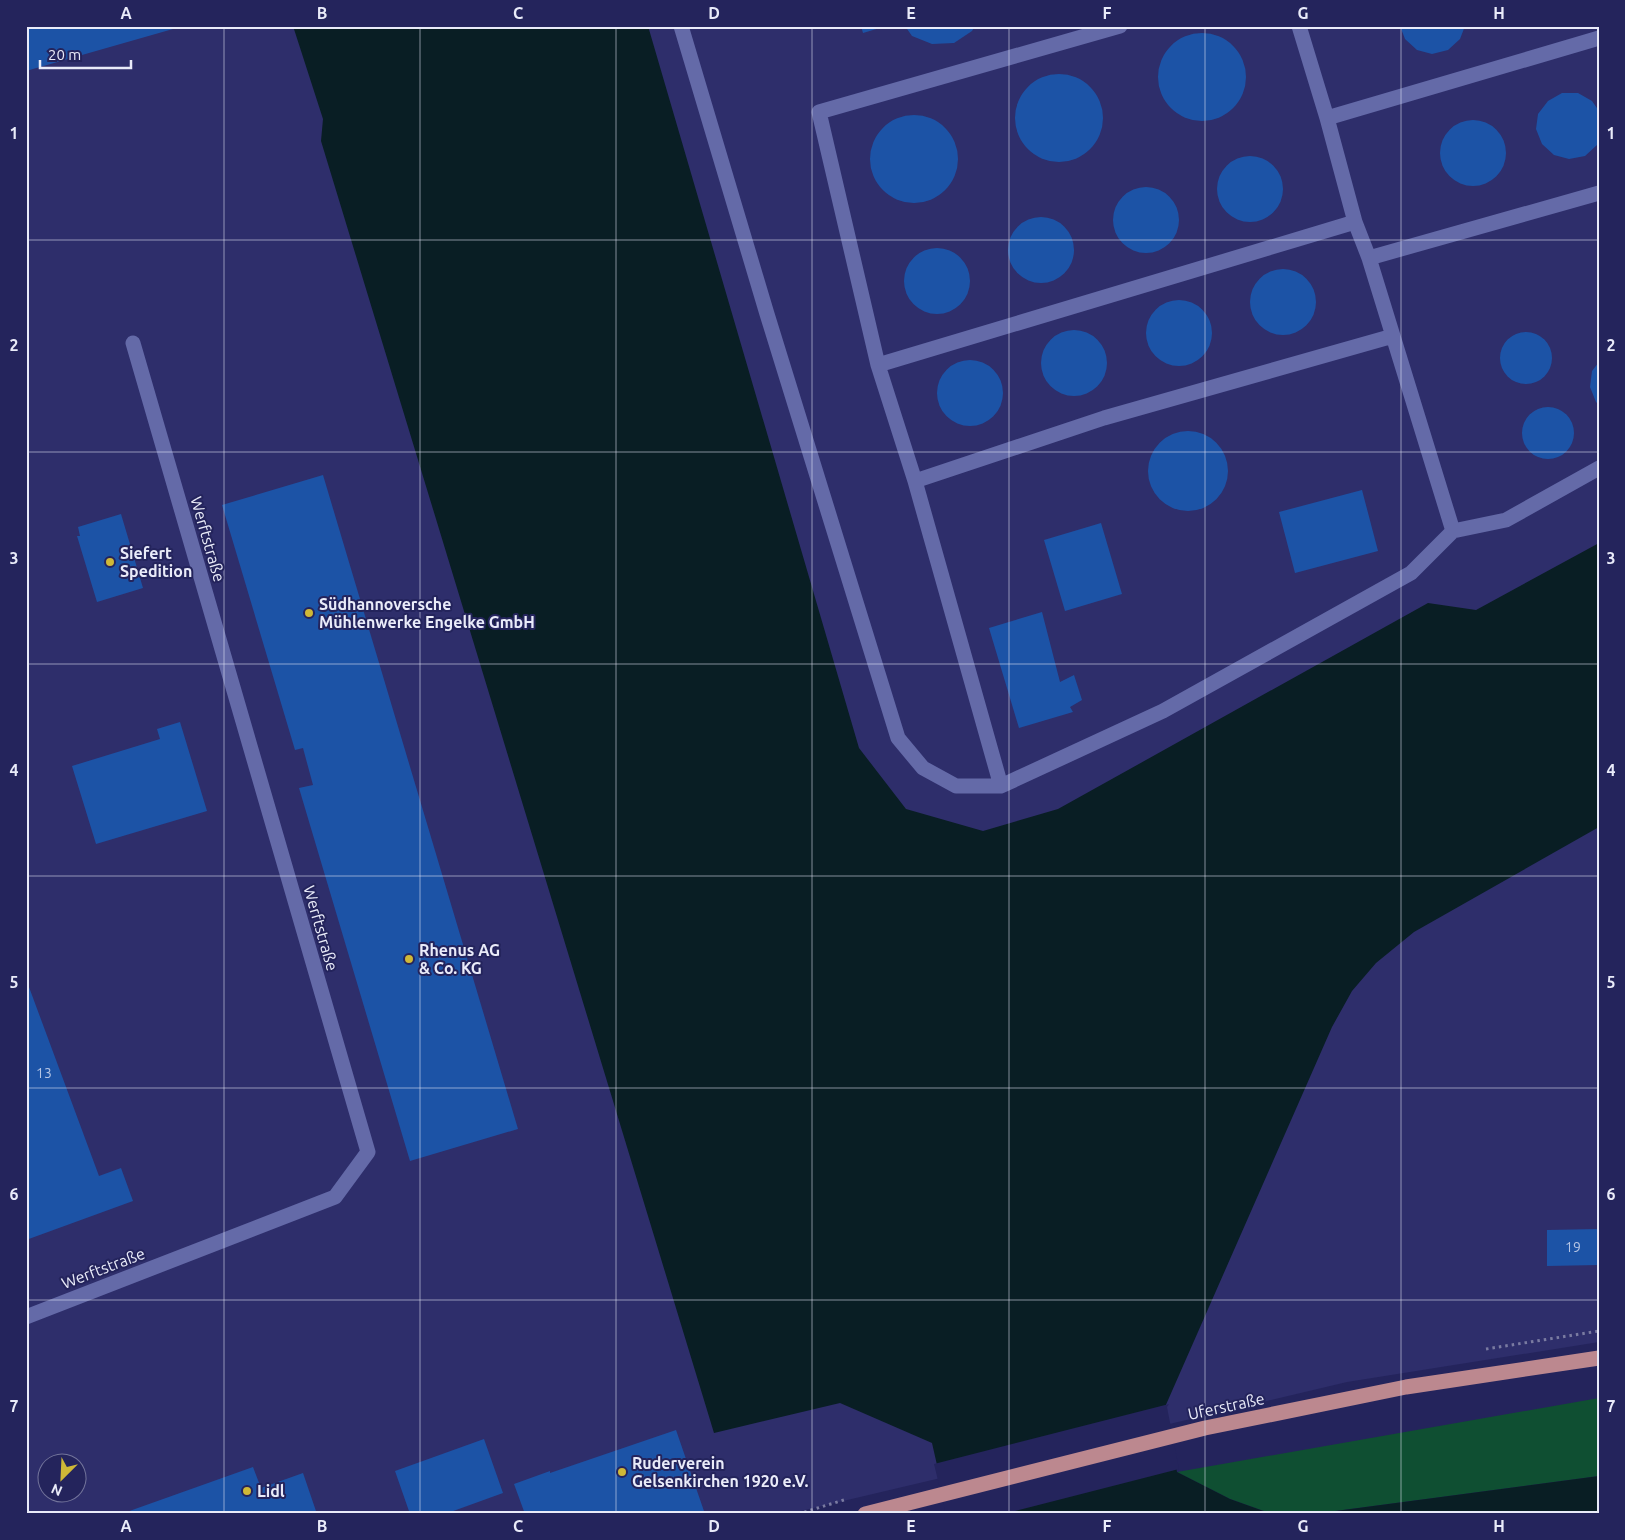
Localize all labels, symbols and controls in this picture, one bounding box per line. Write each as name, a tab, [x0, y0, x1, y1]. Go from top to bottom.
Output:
text: A	[120, 4, 132, 22]
text: B	[317, 4, 327, 22]
text: C	[513, 4, 523, 22]
text: D	[708, 4, 720, 22]
text: E	[906, 4, 916, 22]
text: F	[1103, 4, 1112, 22]
text: G	[1297, 4, 1309, 22]
text: H	[1493, 4, 1505, 22]
scale bar	[40, 38, 131, 70]
text: 20 m	[48, 46, 81, 63]
text: 1	[9, 124, 19, 142]
text: 1	[1606, 124, 1616, 142]
text: 2	[9, 336, 19, 354]
text: 2	[1606, 336, 1616, 354]
street label: Werftstraße	[187, 494, 229, 584]
place label: Siefert Spedition	[120, 544, 192, 580]
text: 3	[9, 549, 19, 567]
text: 3	[1606, 549, 1616, 567]
marker: Siefert Spedition	[104, 556, 116, 568]
place label: Südhannoversche Mühlenwerke Engelke GmbH	[319, 595, 535, 631]
marker: Südhannoversche Mühlenwerke Engelke GmbH	[303, 607, 315, 619]
text: 4	[9, 761, 19, 779]
text: 4	[1606, 761, 1616, 779]
street label: Werftstraße	[300, 883, 342, 973]
place label: Rhenus AG & Co. KG	[419, 941, 500, 977]
marker: Rhenus AG & Co. KG	[403, 953, 415, 965]
text: 5	[9, 973, 19, 991]
text: 5	[1606, 973, 1616, 991]
house number: 13	[36, 1065, 52, 1081]
text: 6	[9, 1185, 19, 1203]
text: 6	[1606, 1185, 1616, 1203]
house number: 19	[1565, 1239, 1581, 1255]
street label: Werftstraße	[59, 1244, 147, 1292]
street label: Uferstraße	[1186, 1389, 1266, 1423]
text: 7	[9, 1397, 19, 1415]
text: 7	[1606, 1397, 1616, 1415]
north arrow	[38, 1452, 88, 1502]
place label: Ruderverein Gelsenkirchen 1920 e.V.	[632, 1454, 808, 1490]
marker: Ruderverein Gelsenkirchen 1920 e.V.	[616, 1466, 628, 1478]
text: N	[49, 1480, 65, 1499]
place label: Lidl	[257, 1482, 285, 1500]
marker: Lidl	[241, 1485, 253, 1497]
text: A	[120, 1517, 132, 1535]
text: B	[317, 1517, 327, 1535]
text: C	[513, 1517, 523, 1535]
text: D	[708, 1517, 720, 1535]
text: E	[906, 1517, 916, 1535]
text: F	[1103, 1517, 1112, 1535]
text: G	[1297, 1517, 1309, 1535]
text: H	[1493, 1517, 1505, 1535]

